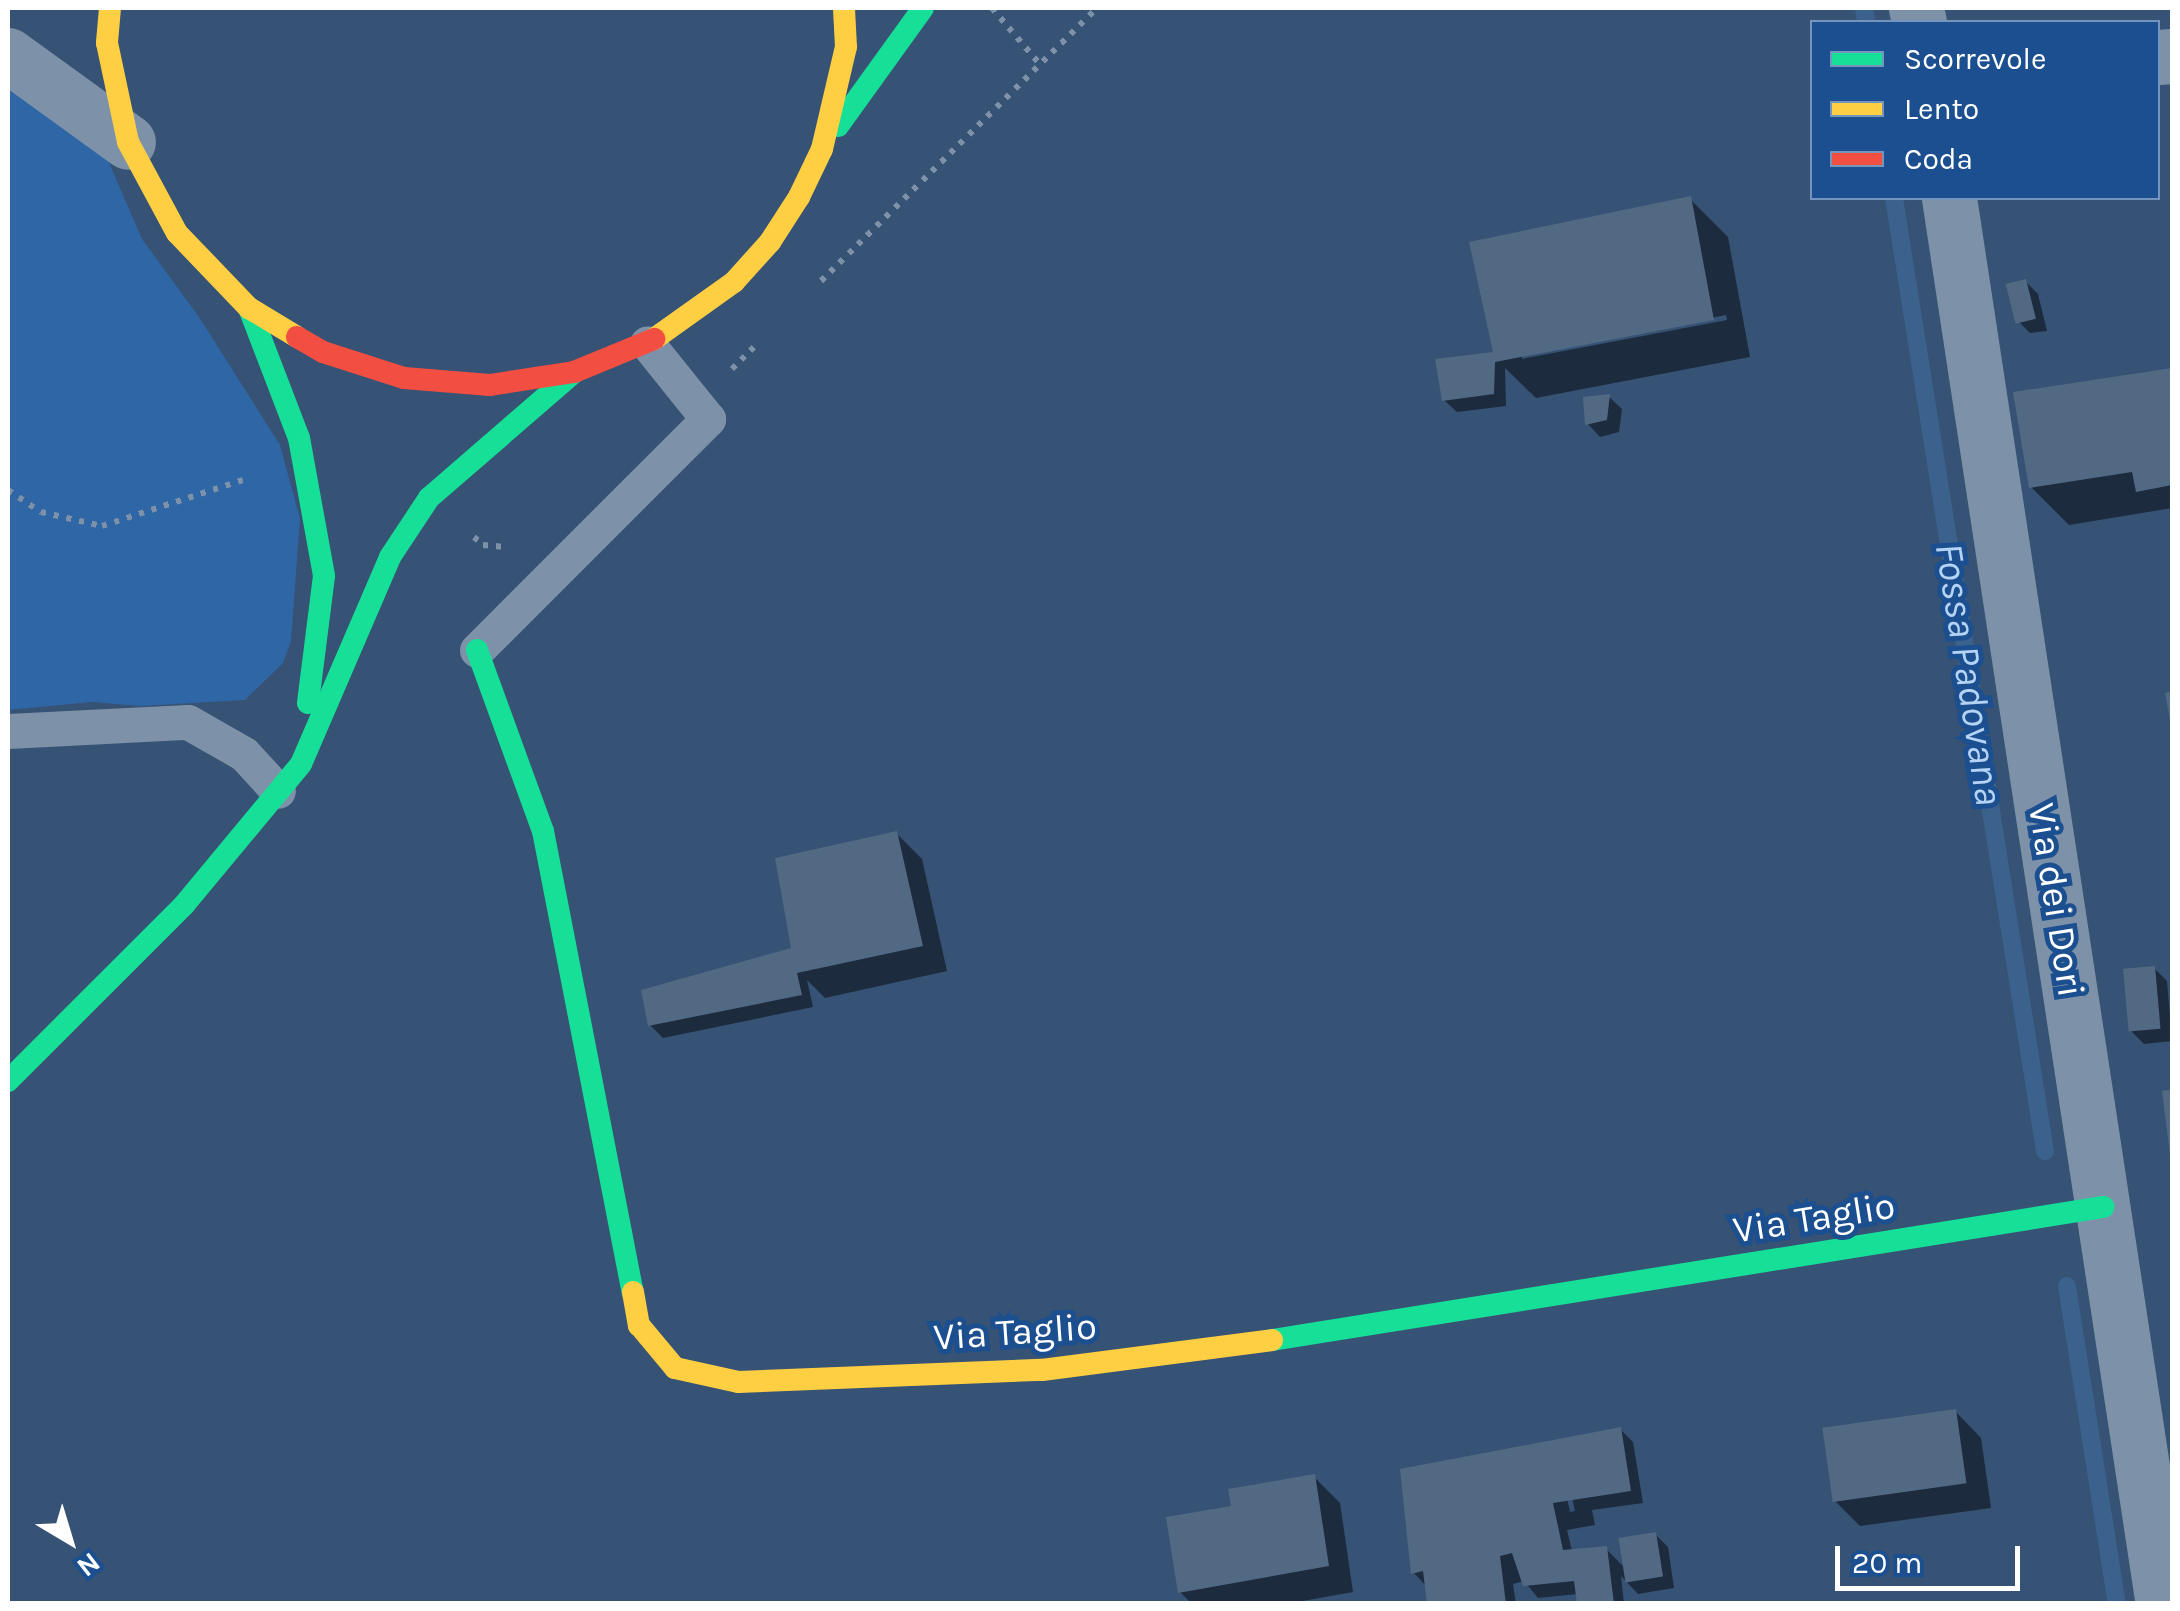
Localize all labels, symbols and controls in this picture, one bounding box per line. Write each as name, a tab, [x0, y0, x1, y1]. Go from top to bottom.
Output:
legend	[1810, 20, 2160, 200]
text: Scorrevole	[1904, 41, 2046, 77]
text: Lento	[1904, 91, 1979, 127]
text: Coda	[1904, 141, 1973, 177]
water label: Fossa Padovana	[1925, 539, 2013, 809]
street label: Via dei Dori	[2018, 800, 2094, 1000]
street label: Via Taglio	[1730, 1183, 1898, 1253]
street label: Via Taglio	[932, 1304, 1098, 1360]
north arrow	[20, 1491, 120, 1591]
scale bar	[1840, 1526, 2025, 1588]
text: 20 m	[1852, 1545, 1922, 1581]
text: N	[71, 1546, 107, 1584]

